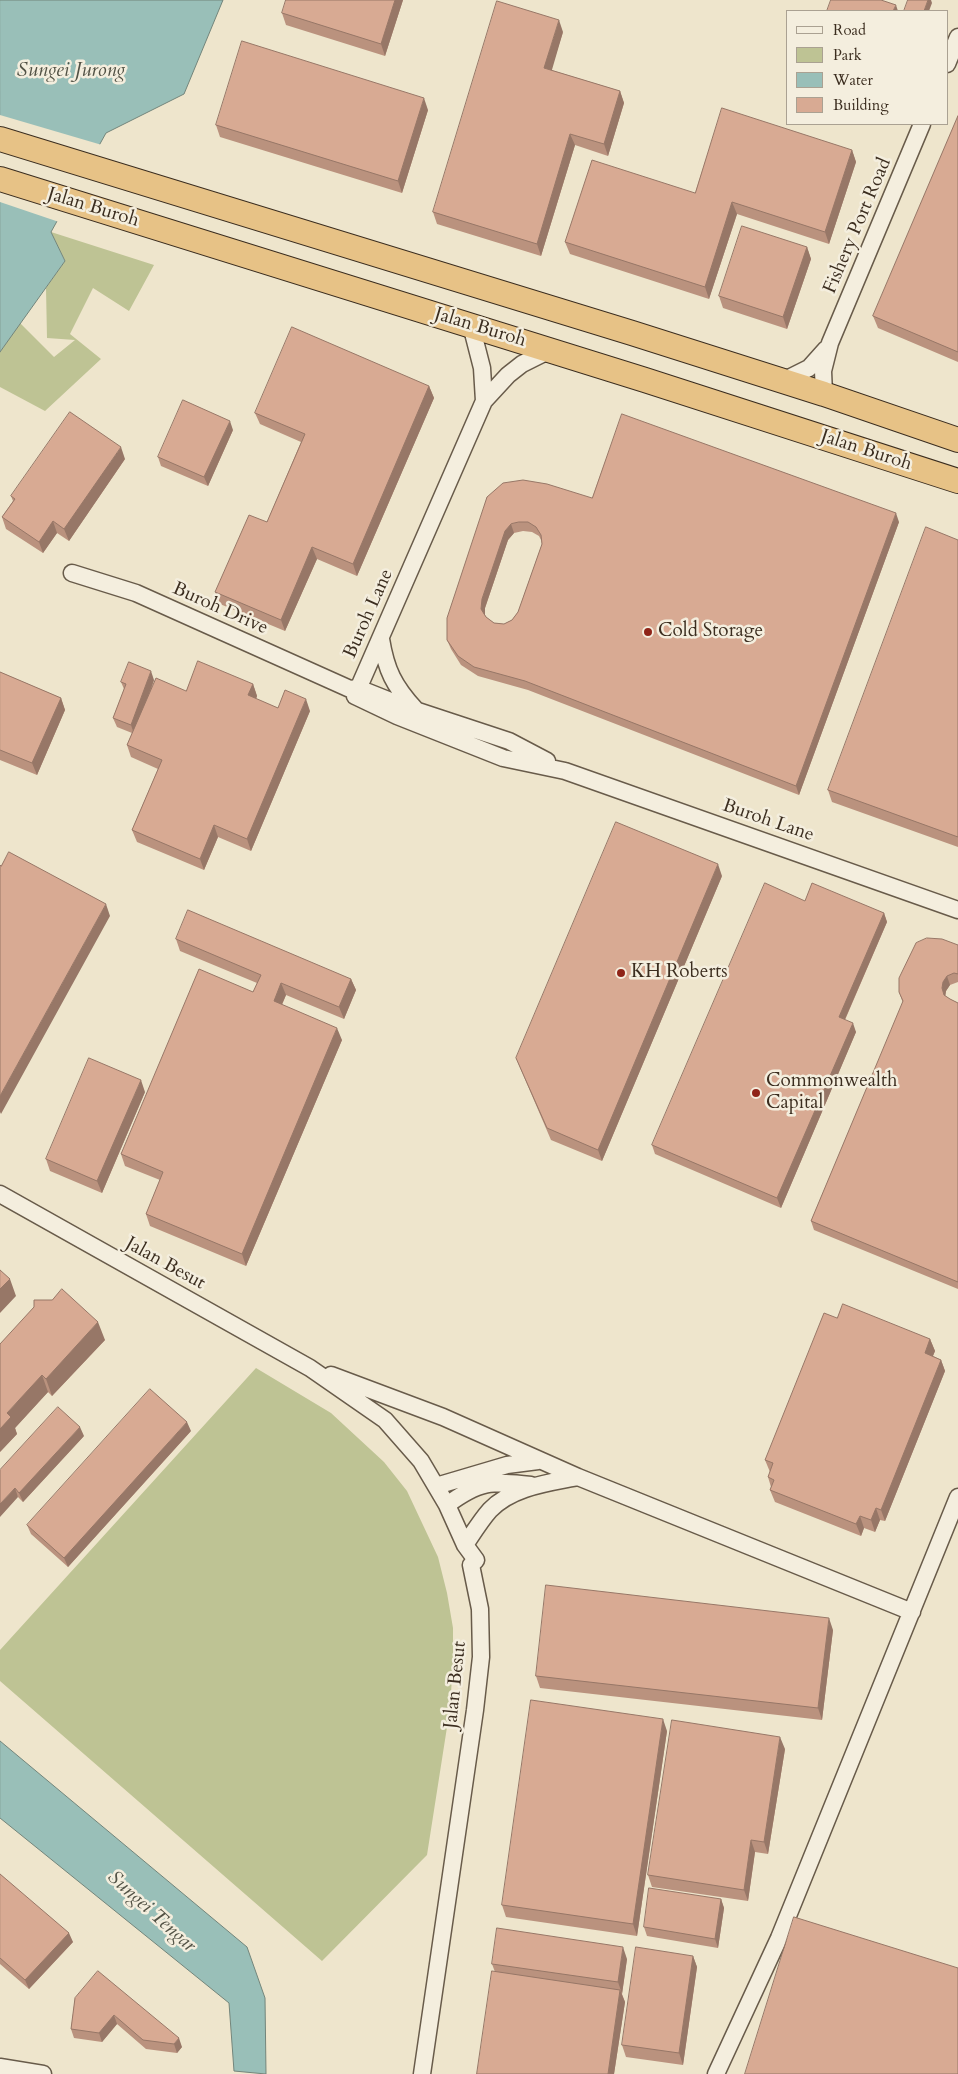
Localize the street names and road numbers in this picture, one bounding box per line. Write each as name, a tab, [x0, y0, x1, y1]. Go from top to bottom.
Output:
street label: Fishery Port Road	[819, 155, 897, 297]
street label: Jalan Buroh	[44, 183, 142, 233]
street label: Jalan Buroh	[431, 303, 529, 353]
street label: Jalan Buroh	[818, 426, 914, 476]
street label: Buroh Lane	[339, 566, 399, 662]
street label: Buroh Drive	[169, 578, 271, 640]
street label: Buroh Lane	[719, 795, 817, 847]
street label: Jalan Besut	[121, 1233, 209, 1295]
street label: Jalan Besut	[440, 1640, 472, 1730]

